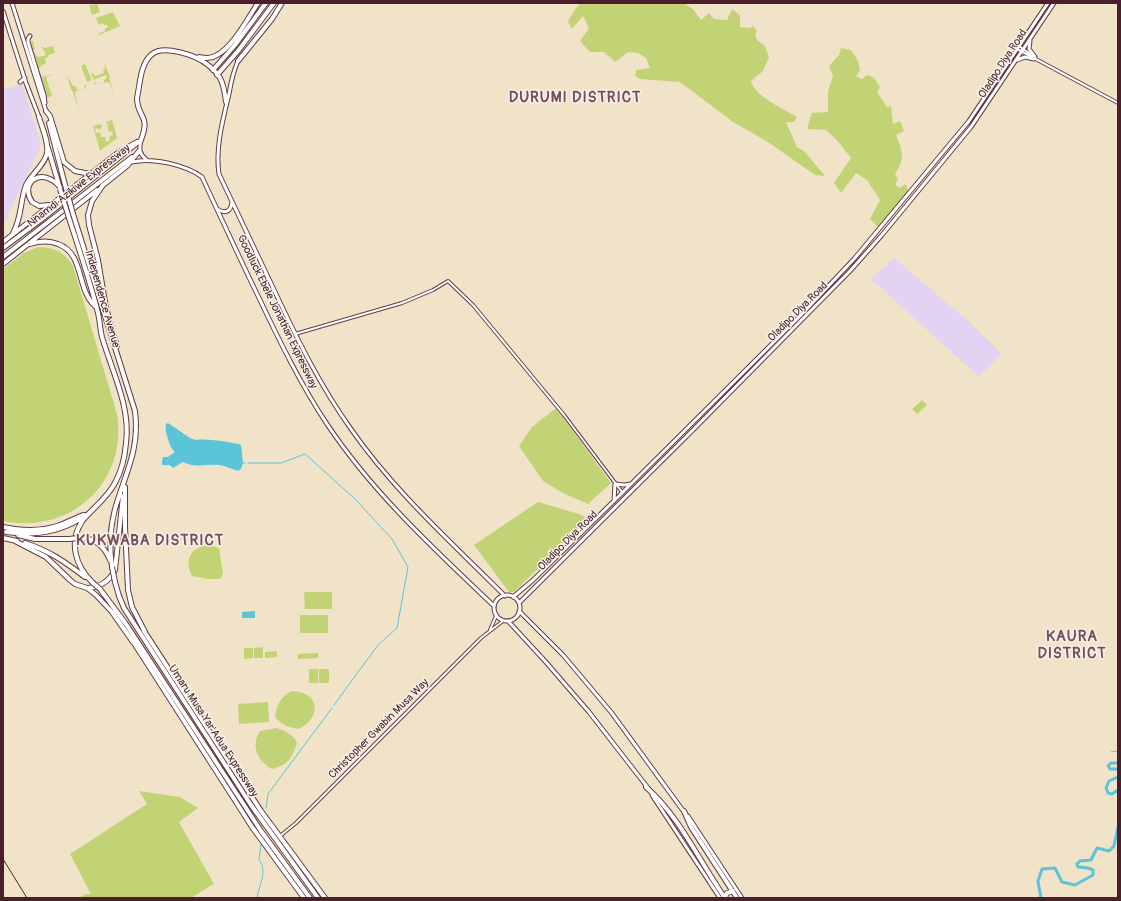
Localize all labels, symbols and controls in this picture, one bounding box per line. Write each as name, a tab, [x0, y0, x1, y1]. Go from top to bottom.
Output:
street label: Oladipo Diya Road	[976, 27, 1030, 101]
district label: DURUMI DISTRICT	[509, 89, 641, 107]
street label: Nnamdi Azikiwe Expressway	[25, 142, 133, 230]
street label: Goodluck Ebele Jonathan Expressway	[234, 233, 320, 391]
street label: Independence Avenue	[82, 249, 122, 349]
street label: Oladipo Diya Road	[765, 279, 831, 345]
street label: Oladipo Diya Road	[535, 508, 601, 574]
district label: KUKWABA DISTRICT	[76, 532, 224, 550]
district label: KAURA DISTRICT	[1037, 628, 1107, 663]
street label: Umaru Musa Yar'Adua Expressway	[165, 663, 261, 799]
street label: Christopher Gwabin Musa Way	[326, 676, 432, 782]

